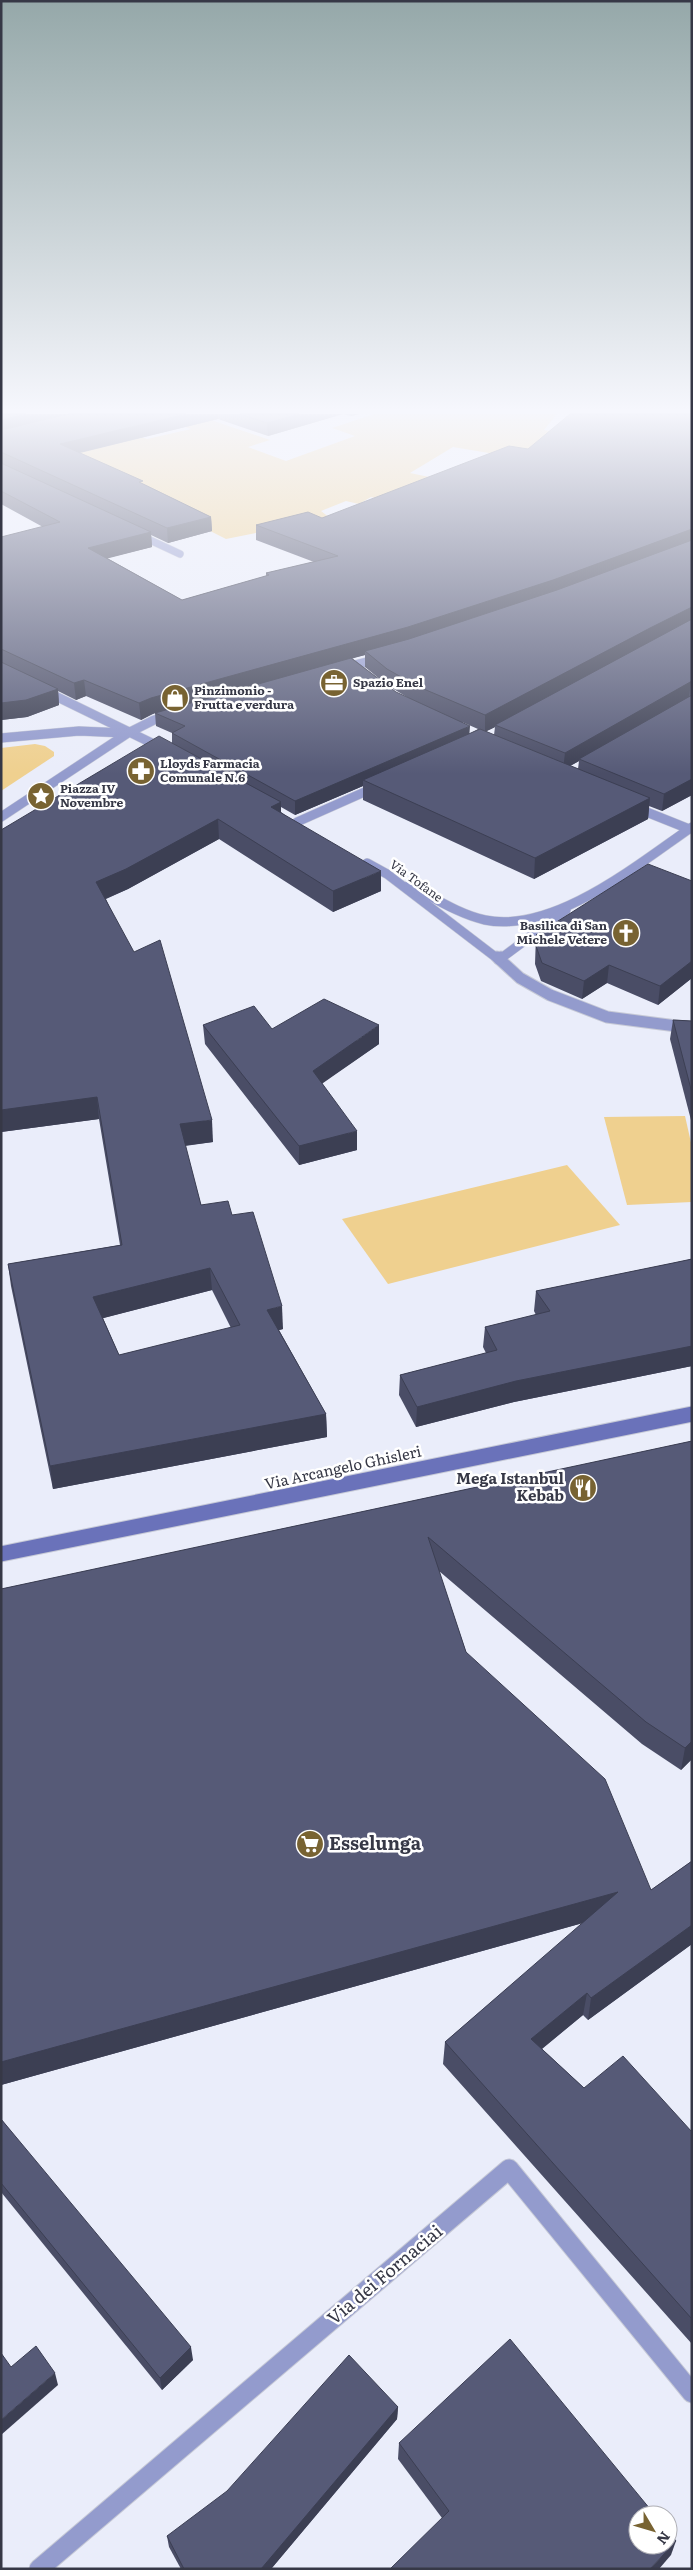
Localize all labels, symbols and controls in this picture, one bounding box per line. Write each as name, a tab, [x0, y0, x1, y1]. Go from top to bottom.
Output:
office icon: Spazio Enel	[319, 668, 349, 698]
place label: Spazio Enel	[353, 673, 424, 691]
place label: Pinzimonio - Frutta e verdura	[194, 681, 294, 713]
shop icon: Pinzimonio - Frutta e verdura	[160, 683, 190, 713]
place label: Lloyds Farmacia Comunale N.6	[160, 754, 260, 786]
pharmacy icon: Lloyds Farmacia Comunale N.6	[126, 756, 156, 786]
place label: Piazza IV Novembre	[60, 779, 123, 811]
place icon: Piazza IV Novembre	[26, 781, 56, 811]
street label: Via Tofane	[386, 855, 447, 906]
place label: Basilica di San Michele Vetere	[517, 916, 608, 948]
church icon: Basilica di San Michele Vetere	[611, 918, 641, 948]
street label: Via Arcangelo Ghisleri	[262, 1439, 423, 1494]
place label: Mega Istanbul Kebab	[456, 1466, 565, 1506]
restaurant icon: Mega Istanbul Kebab	[568, 1473, 598, 1503]
supermarket icon: Esselunga	[295, 1829, 325, 1859]
place label: Esselunga	[329, 1829, 422, 1856]
street label: Via dei Fornaciai	[320, 2217, 448, 2330]
north arrow	[628, 2505, 678, 2555]
text: N	[652, 2528, 676, 2550]

